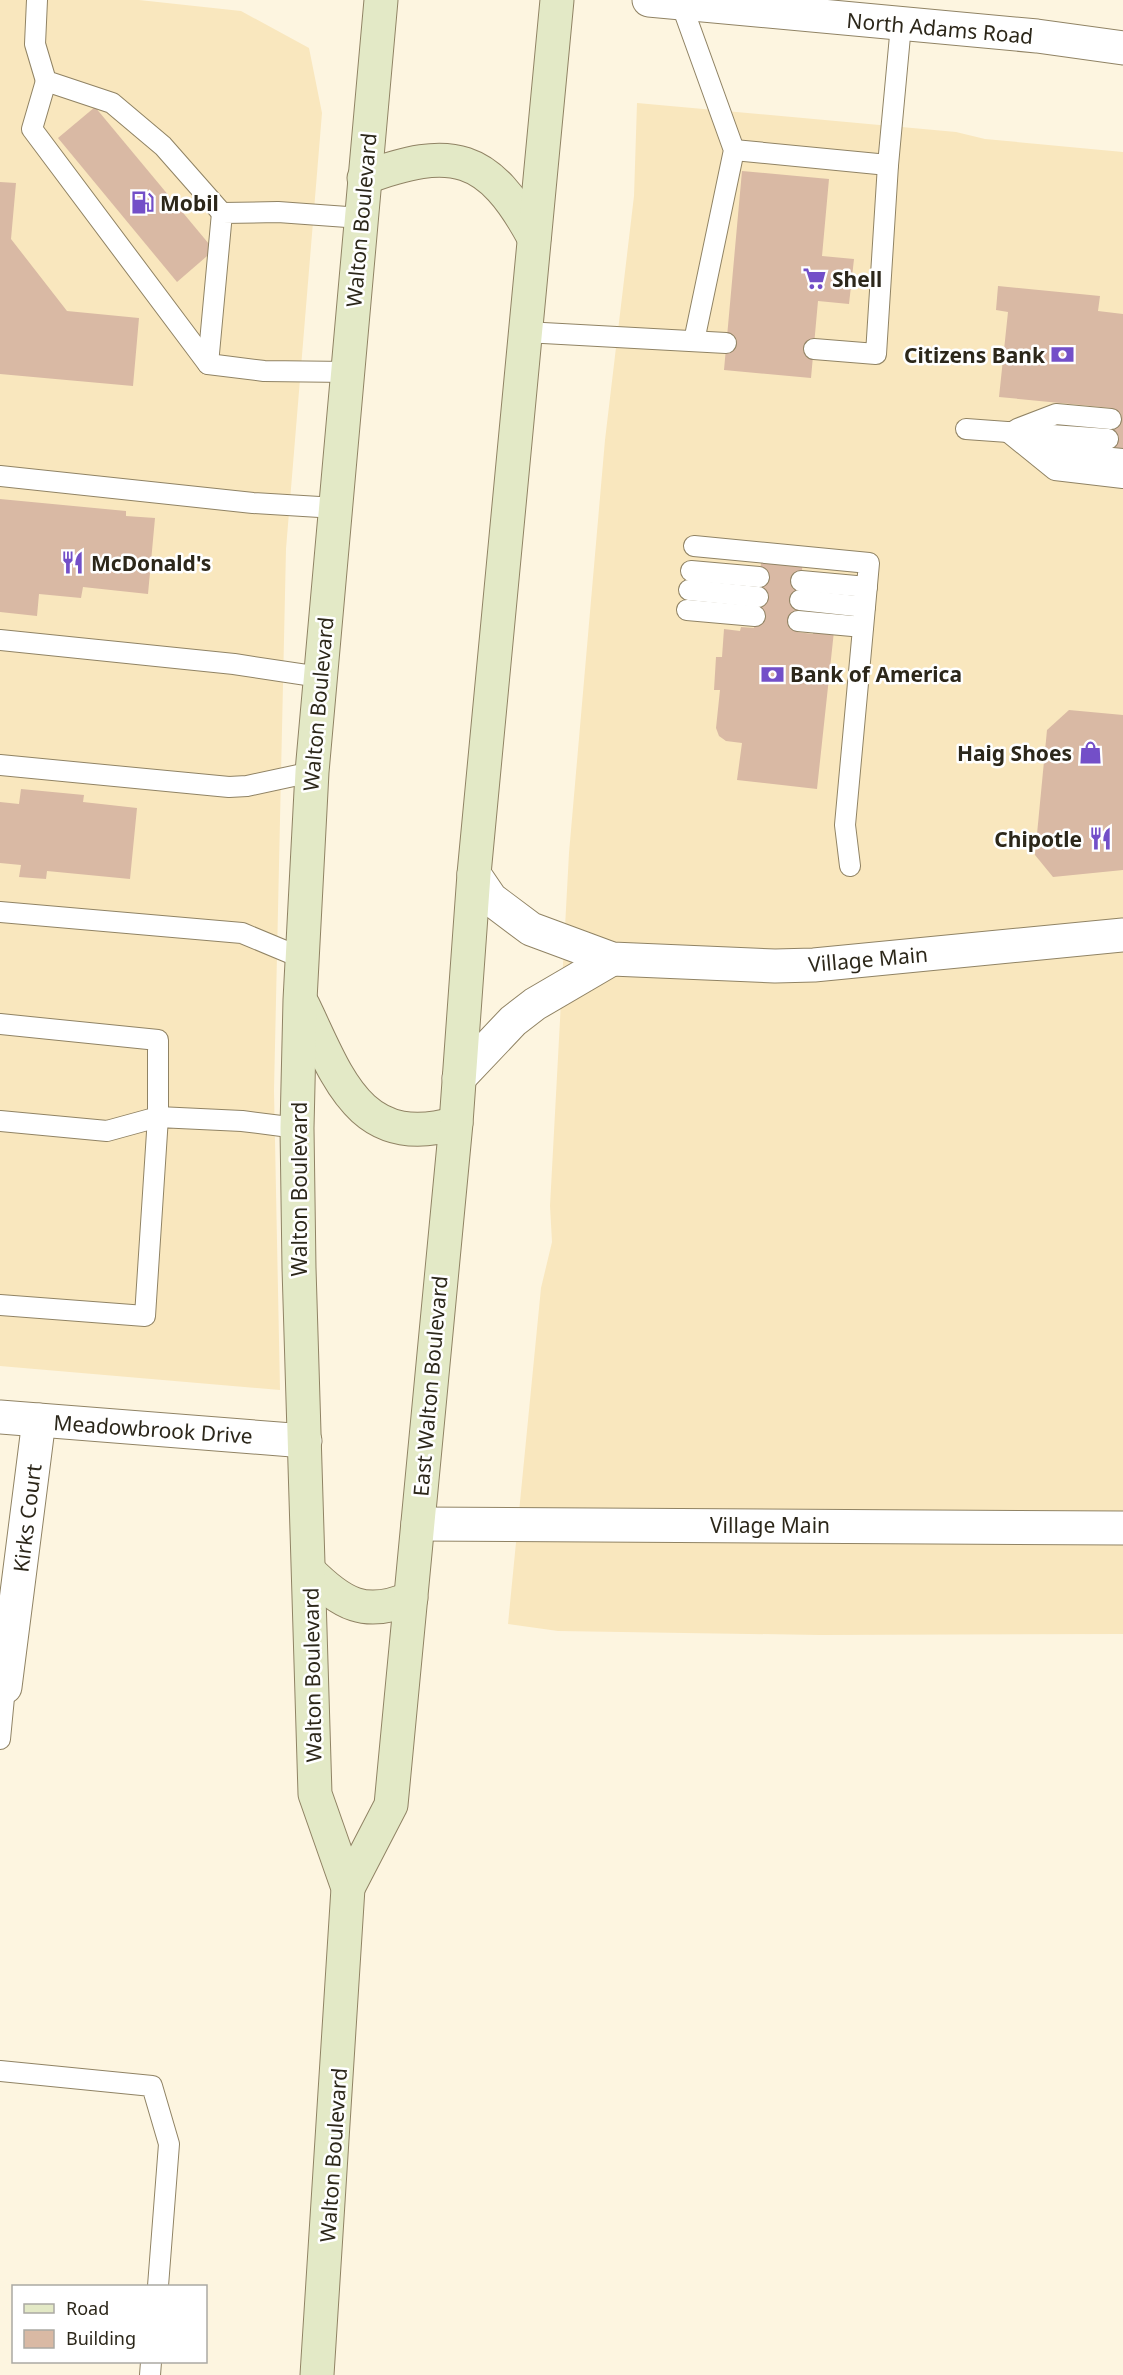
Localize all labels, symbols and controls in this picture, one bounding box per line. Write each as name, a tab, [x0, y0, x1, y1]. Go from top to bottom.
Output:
street label: North Adams Road	[846, 6, 1034, 50]
street label: Walton Boulevard	[339, 132, 383, 308]
place label: Mobil	[160, 189, 219, 217]
fuel station icon: Mobil	[129, 190, 155, 216]
place label: Shell	[832, 265, 882, 293]
supermarket icon: Shell	[801, 266, 827, 292]
place label: Citizens Bank	[904, 341, 1046, 369]
bank icon: Citizens Bank	[1050, 342, 1076, 368]
place label: McDonald's	[91, 549, 211, 577]
restaurant icon: McDonald's	[60, 550, 86, 576]
street label: Walton Boulevard	[296, 616, 340, 792]
place label: Bank of America	[790, 660, 962, 688]
bank icon: Bank of America	[759, 661, 785, 687]
place label: Haig Shoes	[957, 739, 1072, 767]
shop icon: Haig Shoes	[1077, 740, 1103, 766]
place label: Chipotle	[994, 825, 1082, 853]
restaurant icon: Chipotle	[1087, 826, 1113, 852]
street label: Village Main	[807, 940, 929, 978]
street label: Walton Boulevard	[285, 1102, 313, 1276]
street label: East Walton Boulevard	[406, 1275, 454, 1497]
street label: Meadowbrook Drive	[52, 1408, 254, 1450]
street label: Kirks Court	[6, 1462, 48, 1574]
street label: Village Main	[710, 1511, 830, 1539]
street label: Walton Boulevard	[296, 1587, 328, 1763]
street label: Walton Boulevard	[313, 2067, 353, 2243]
legend	[12, 2285, 207, 2363]
text: Road	[66, 2296, 109, 2320]
text: Building	[66, 2326, 136, 2350]

